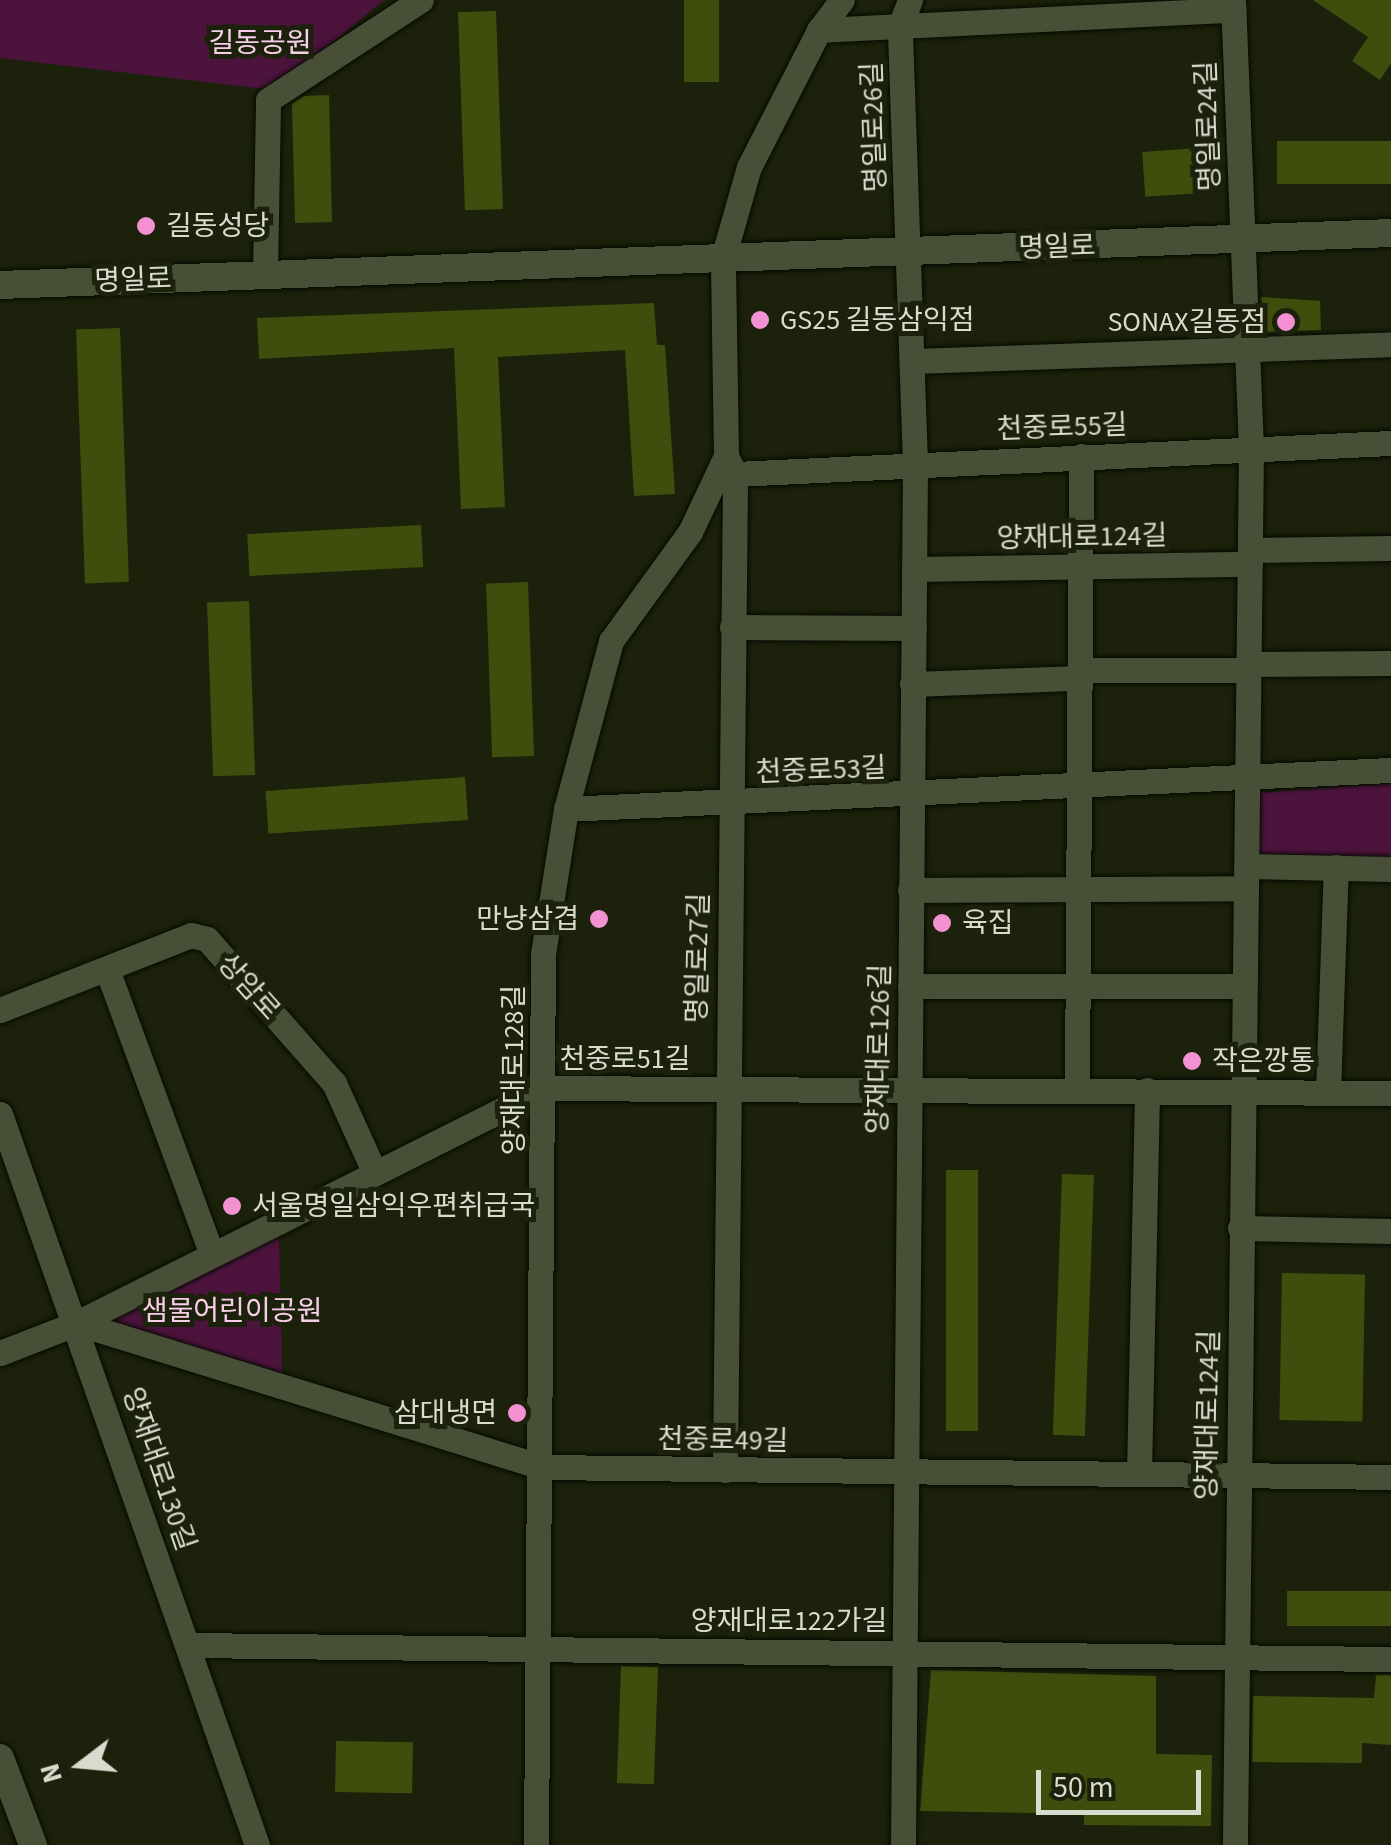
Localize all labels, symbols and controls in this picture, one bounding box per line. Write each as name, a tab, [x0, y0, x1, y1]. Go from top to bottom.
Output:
park label: 길동공원	[208, 26, 312, 60]
street label: 명일로24길	[1189, 60, 1227, 192]
street label: 명일로26길	[855, 61, 893, 193]
place label: 길동성당	[166, 209, 269, 243]
marker: 길동성당	[135, 215, 157, 237]
street label: 명일로	[1018, 229, 1096, 265]
street label: 명일로	[94, 262, 172, 298]
place label: GS25 길동삼익점	[780, 303, 974, 337]
place label: SONAX길동점	[1107, 305, 1266, 339]
marker: GS25 길동삼익점	[749, 309, 771, 331]
marker: SONAX길동점	[1275, 311, 1297, 333]
street label: 천중로55길	[996, 408, 1128, 446]
street label: 양재대로124길	[996, 519, 1168, 555]
street label: 천중로53길	[755, 751, 887, 789]
street label: 명일로27길	[680, 892, 716, 1024]
place label: 만냥삼겹	[476, 902, 579, 936]
place label: 육집	[962, 906, 1014, 940]
marker: 만냥삼겹	[588, 908, 610, 930]
marker: 육집	[931, 912, 953, 934]
street label: 상암로	[211, 947, 287, 1027]
street label: 양재대로126길	[861, 963, 897, 1135]
street label: 양재대로128길	[497, 985, 531, 1155]
street label: 천중로51길	[560, 1042, 690, 1076]
place label: 작은깡통	[1212, 1044, 1315, 1078]
marker: 작은깡통	[1181, 1050, 1203, 1072]
place label: 서울명일삼익우편취급국	[252, 1189, 535, 1223]
marker: 서울명일삼익우편취급국	[221, 1195, 243, 1217]
park label: 샘물어린이공원	[142, 1294, 322, 1328]
street label: 양재대로124길	[1190, 1329, 1226, 1501]
street label: 양재대로130길	[115, 1383, 203, 1555]
place label: 삼대냉면	[394, 1396, 497, 1430]
marker: 삼대냉면	[506, 1402, 528, 1424]
street label: 천중로49길	[657, 1422, 789, 1458]
street label: 양재대로122가길	[691, 1604, 887, 1638]
north arrow	[30, 1715, 130, 1815]
scale bar	[1041, 1750, 1206, 1812]
text: N	[29, 1759, 73, 1788]
text: 50 m	[1053, 1766, 1114, 1809]

